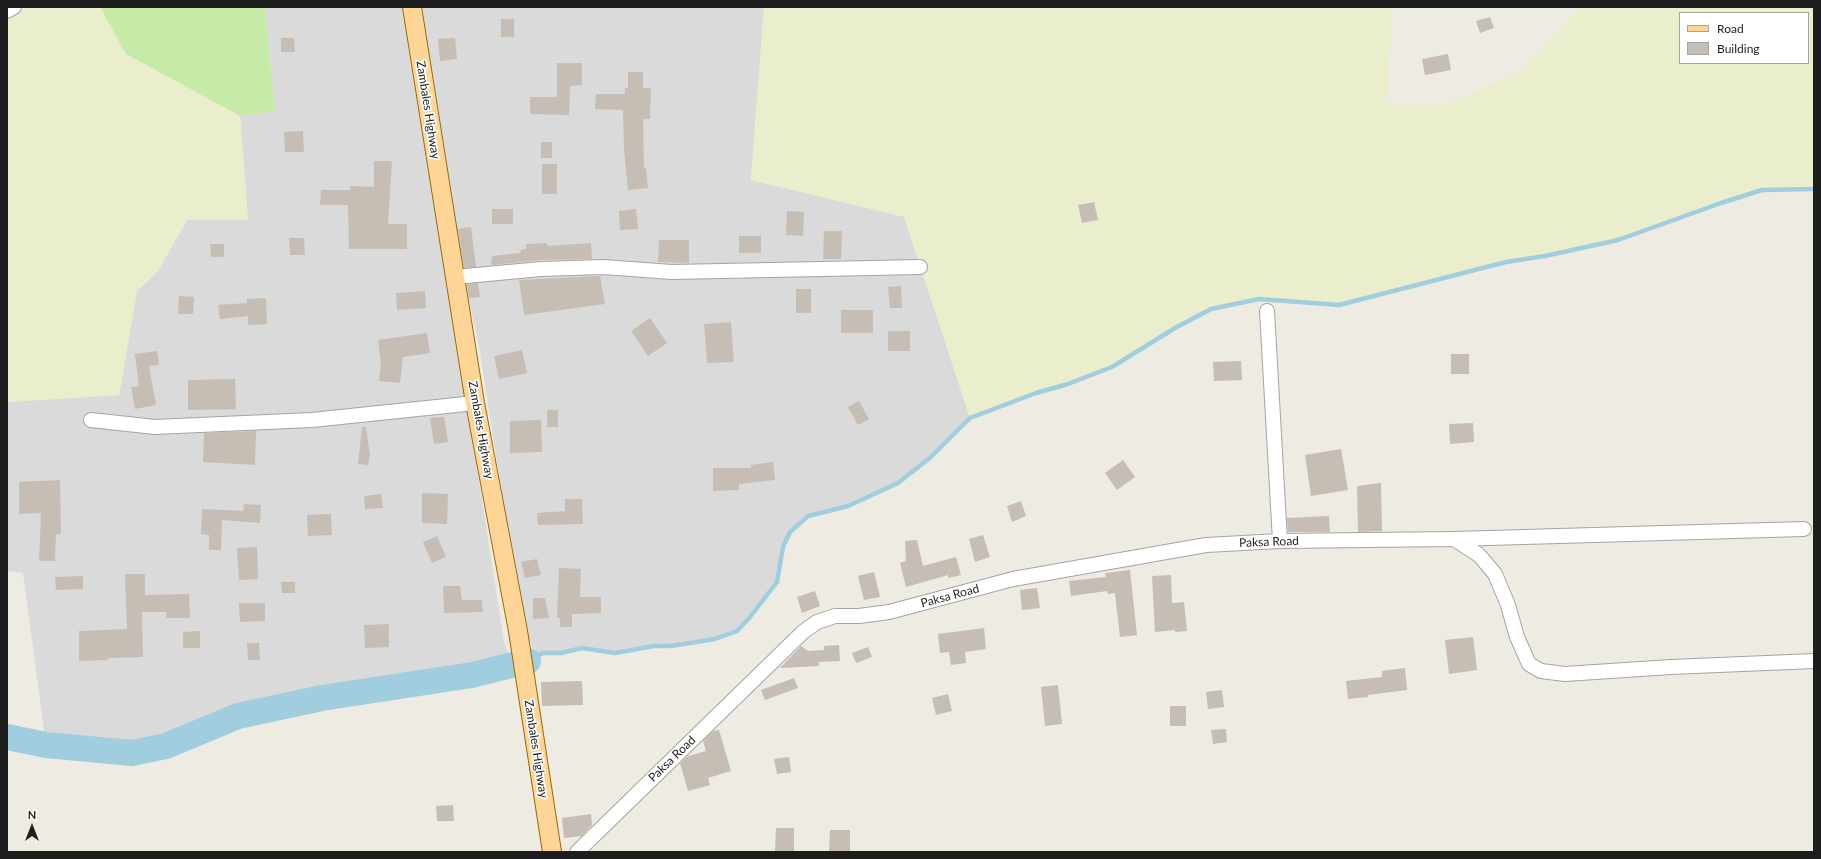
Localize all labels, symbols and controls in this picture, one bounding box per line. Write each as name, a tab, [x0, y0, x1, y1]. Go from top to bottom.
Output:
legend	[1679, 12, 1809, 64]
text: Road	[1717, 21, 1744, 36]
text: Building	[1717, 41, 1760, 56]
street label: Zambales Highway	[413, 60, 443, 160]
street label: Zambales Highway	[465, 380, 497, 480]
street label: Paksa Road	[1239, 534, 1299, 550]
street label: Paksa Road	[919, 581, 981, 611]
street label: Zambales Highway	[521, 699, 551, 799]
street label: Paksa Road	[645, 733, 699, 785]
north arrow	[12, 807, 52, 847]
text: N	[28, 808, 36, 821]

